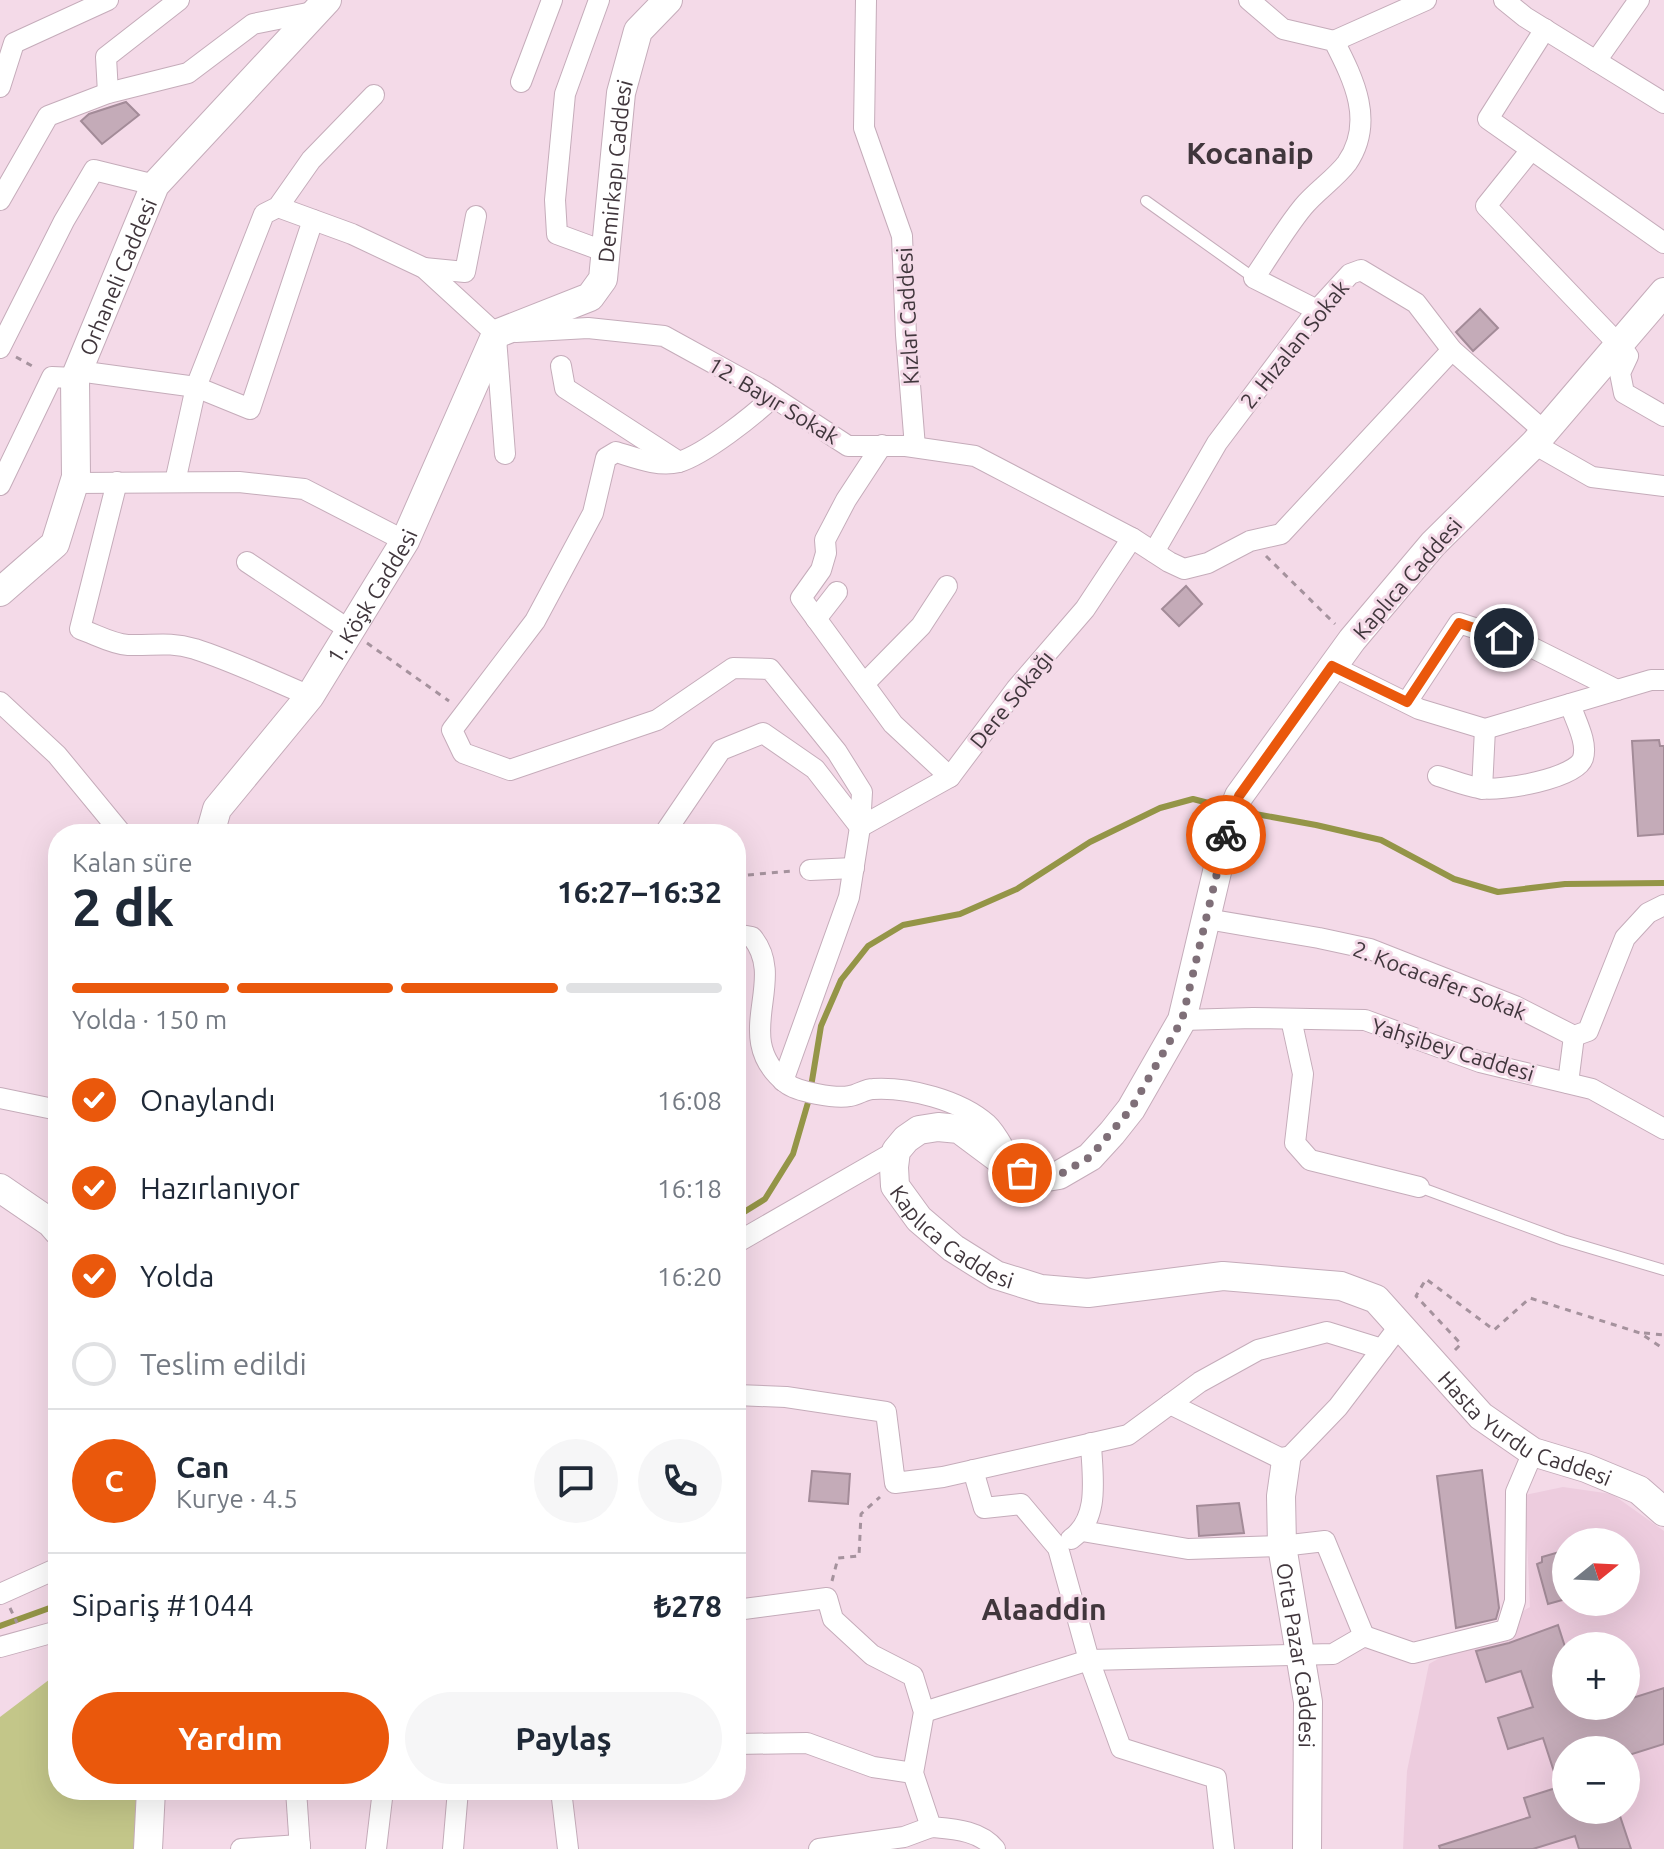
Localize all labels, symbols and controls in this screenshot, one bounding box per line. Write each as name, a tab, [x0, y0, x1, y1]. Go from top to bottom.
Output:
street label: Demirkapı Caddesi	[592, 77, 637, 264]
district label: Kocanaip	[1186, 136, 1314, 170]
street label: Orhaneli Caddesi	[73, 194, 161, 359]
street label: Kızlar Caddesi	[891, 247, 923, 385]
street label: 2. Hızalan Sokak	[1235, 275, 1353, 413]
street label: 12. Bayır Sokak	[704, 351, 844, 449]
street label: Kaplıca Caddesi	[1347, 512, 1467, 644]
street label: 1. Köşk Caddesi	[321, 525, 421, 667]
pin	[1470, 604, 1538, 672]
icon: home	[1482, 616, 1526, 660]
street label: Dere Sokağı	[964, 645, 1058, 753]
courier	[1186, 795, 1266, 875]
icon: bike	[1204, 813, 1248, 857]
text: Kalan süre	[72, 848, 193, 877]
text: 16:27–16:32	[557, 875, 722, 909]
text: 2 dk	[72, 878, 174, 936]
street label: 2. Kocacafer Sokak	[1350, 935, 1530, 1025]
text: Yolda · 150 m	[72, 1005, 227, 1034]
street label: Yahşibey Caddesi	[1369, 1012, 1537, 1086]
icon: check	[72, 1078, 116, 1122]
text: Onaylandı	[140, 1083, 276, 1117]
text: 16:08	[657, 1086, 722, 1115]
pin	[988, 1139, 1056, 1207]
icon: bag	[1000, 1151, 1044, 1195]
icon: check	[72, 1166, 116, 1210]
text: Hazırlanıyor	[140, 1171, 300, 1205]
text: 16:18	[657, 1174, 722, 1203]
street label: Kaplıca Caddesi	[886, 1180, 1017, 1292]
icon: check	[72, 1254, 116, 1298]
text: Yolda	[140, 1259, 214, 1293]
text: 16:20	[657, 1262, 722, 1291]
text: Teslim edildi	[140, 1347, 307, 1381]
street label: Hasta Yurdu Caddesi	[1434, 1365, 1616, 1490]
button: chat	[534, 1439, 618, 1523]
button: phone	[638, 1439, 722, 1523]
text: Can	[176, 1450, 229, 1484]
text: C	[104, 1464, 124, 1498]
text: Kurye · 4.5	[176, 1484, 298, 1513]
north arrow	[1552, 1528, 1640, 1616]
map controls	[1552, 1528, 1640, 1824]
street label: Orta Pazar Caddesi	[1272, 1561, 1321, 1748]
text: Sipariş #1044	[72, 1588, 254, 1622]
text: ₺278	[654, 1589, 722, 1623]
district label: Alaaddin	[982, 1592, 1106, 1626]
button: +	[1552, 1632, 1640, 1720]
button: Yardım	[72, 1692, 389, 1784]
button: Paylaş	[405, 1692, 722, 1784]
button: −	[1552, 1736, 1640, 1824]

